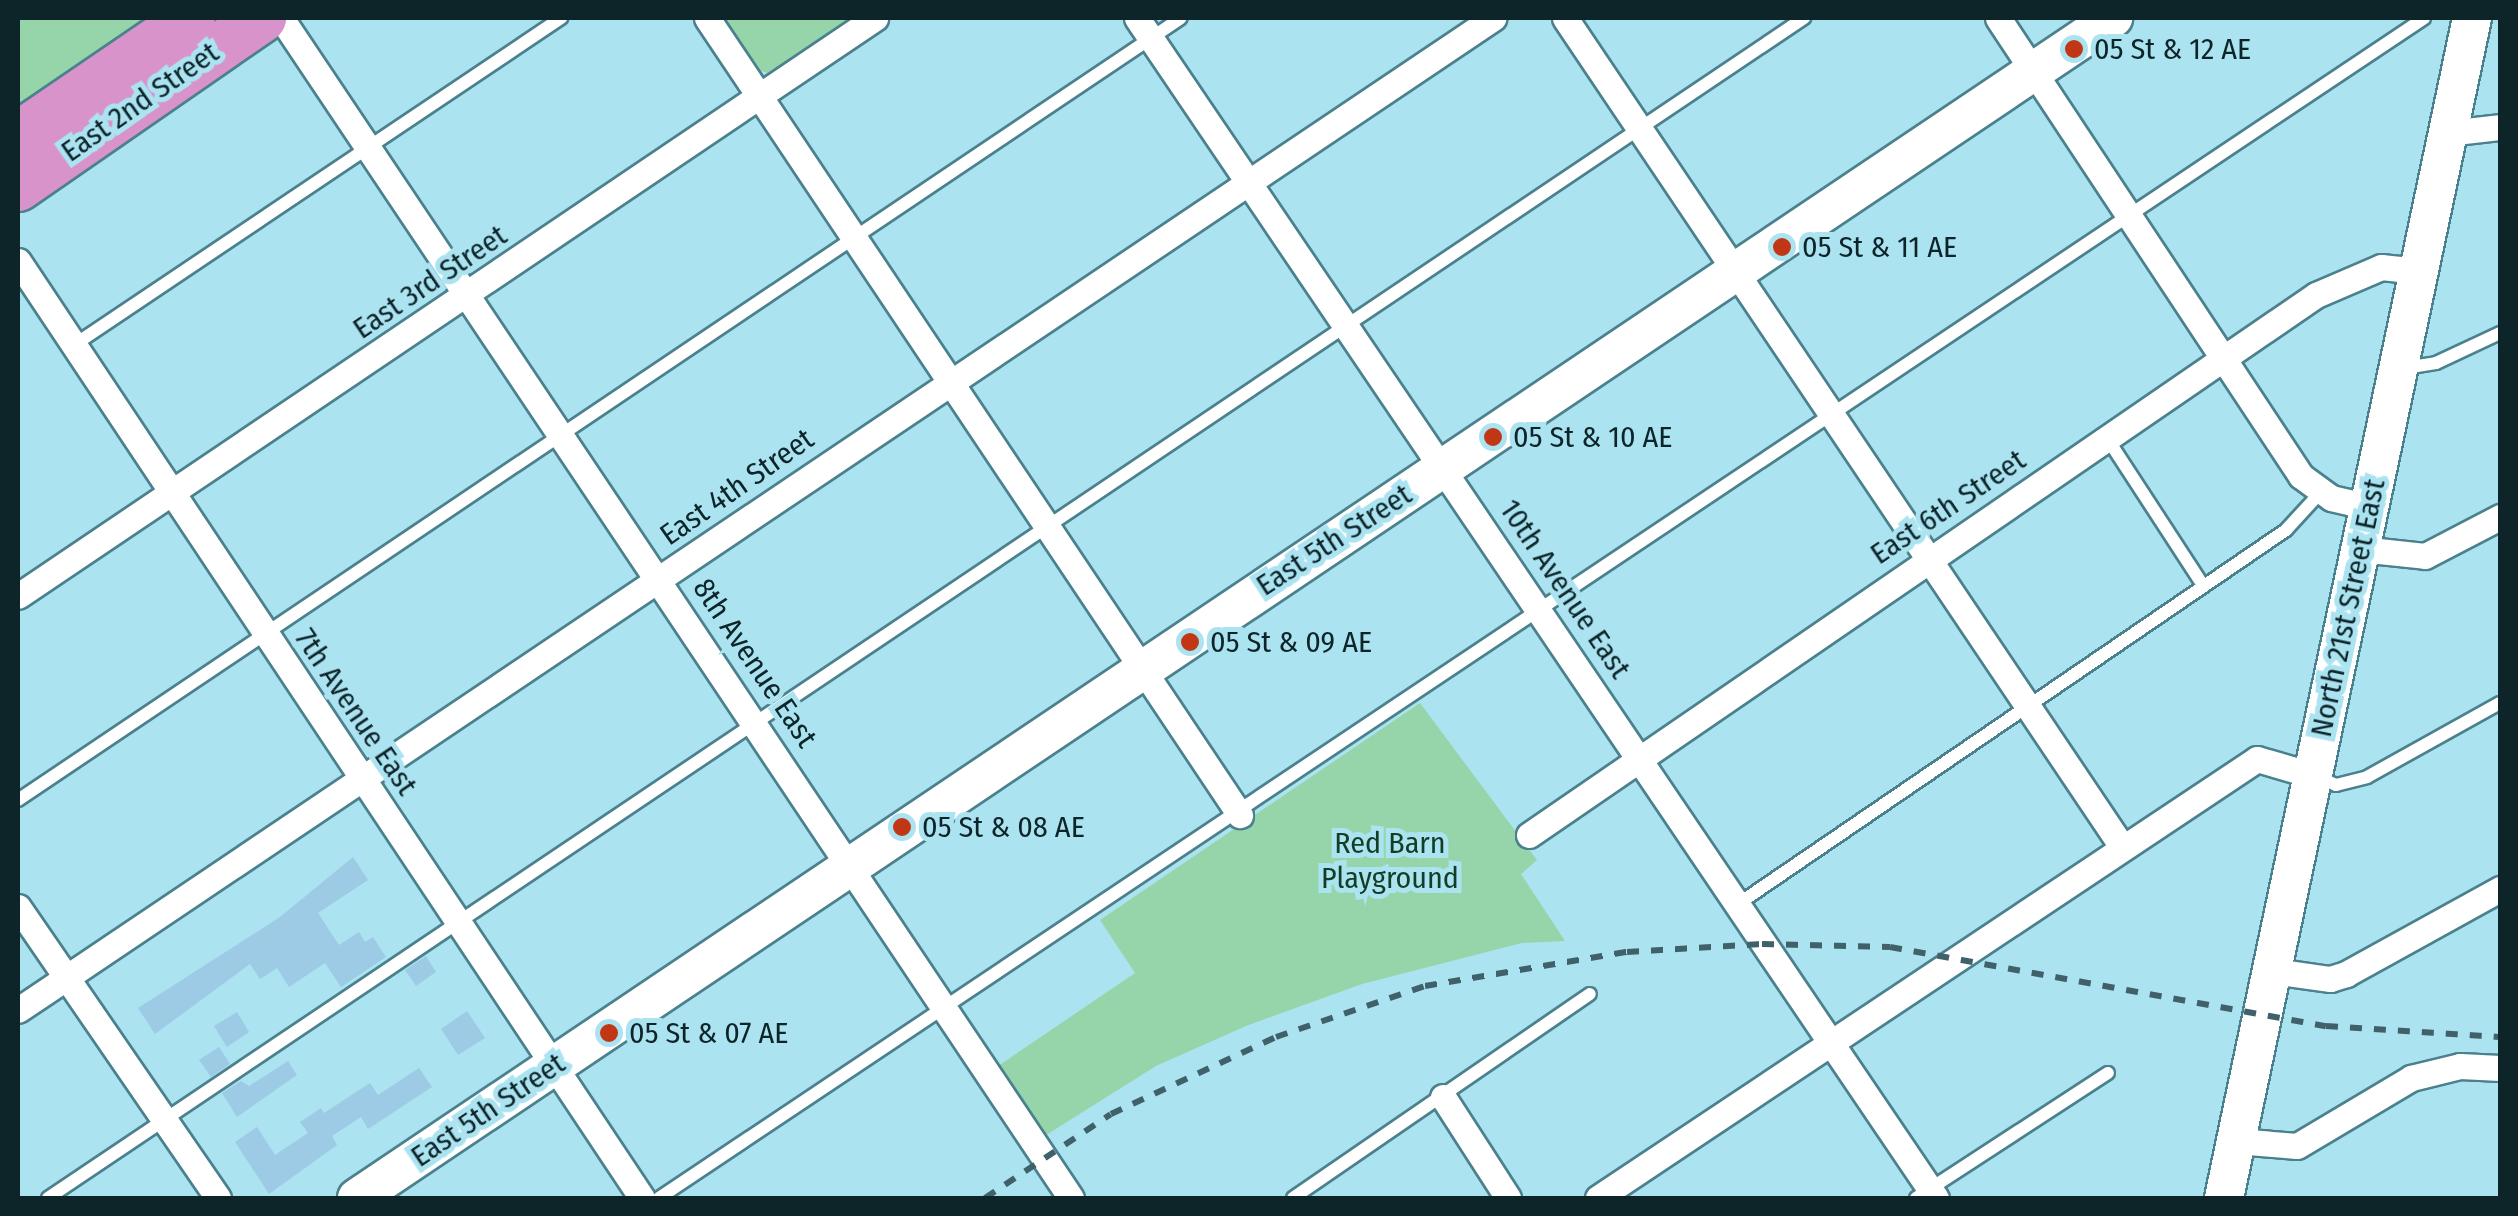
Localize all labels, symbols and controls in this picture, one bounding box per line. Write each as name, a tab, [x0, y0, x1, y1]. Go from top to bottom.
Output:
place label: 05 St & 12 AE	[2094, 31, 2251, 67]
street label: East 2nd Street	[54, 35, 226, 169]
marker: 05 St & 12 AE	[2063, 38, 2085, 60]
street label: East 3rd Street	[346, 217, 514, 347]
place label: 05 St & 11 AE	[1802, 229, 1957, 265]
marker: 05 St & 11 AE	[1771, 236, 1793, 258]
place label: 05 St & 10 AE	[1513, 419, 1672, 455]
street label: East 4th Street	[653, 421, 821, 553]
marker: 05 St & 10 AE	[1482, 426, 1504, 448]
street label: East 6th Street	[1864, 442, 2032, 572]
street label: East 5th Street	[1250, 476, 1418, 604]
street label: North 21st Street East	[2303, 476, 2393, 740]
street label: 10th Avenue East	[1492, 493, 1638, 685]
street label: 8th Avenue East	[685, 572, 825, 754]
street label: 7th Avenue East	[287, 622, 425, 802]
place label: 05 St & 09 AE	[1210, 624, 1372, 660]
marker: 05 St & 09 AE	[1179, 631, 1201, 653]
place label: 05 St & 08 AE	[922, 809, 1085, 845]
marker: 05 St & 08 AE	[891, 816, 913, 838]
park label: Red Barn Playground	[1321, 825, 1459, 896]
place label: 05 St & 07 AE	[629, 1015, 788, 1051]
marker: 05 St & 07 AE	[598, 1022, 620, 1044]
street label: East 5th Street	[404, 1045, 572, 1175]

